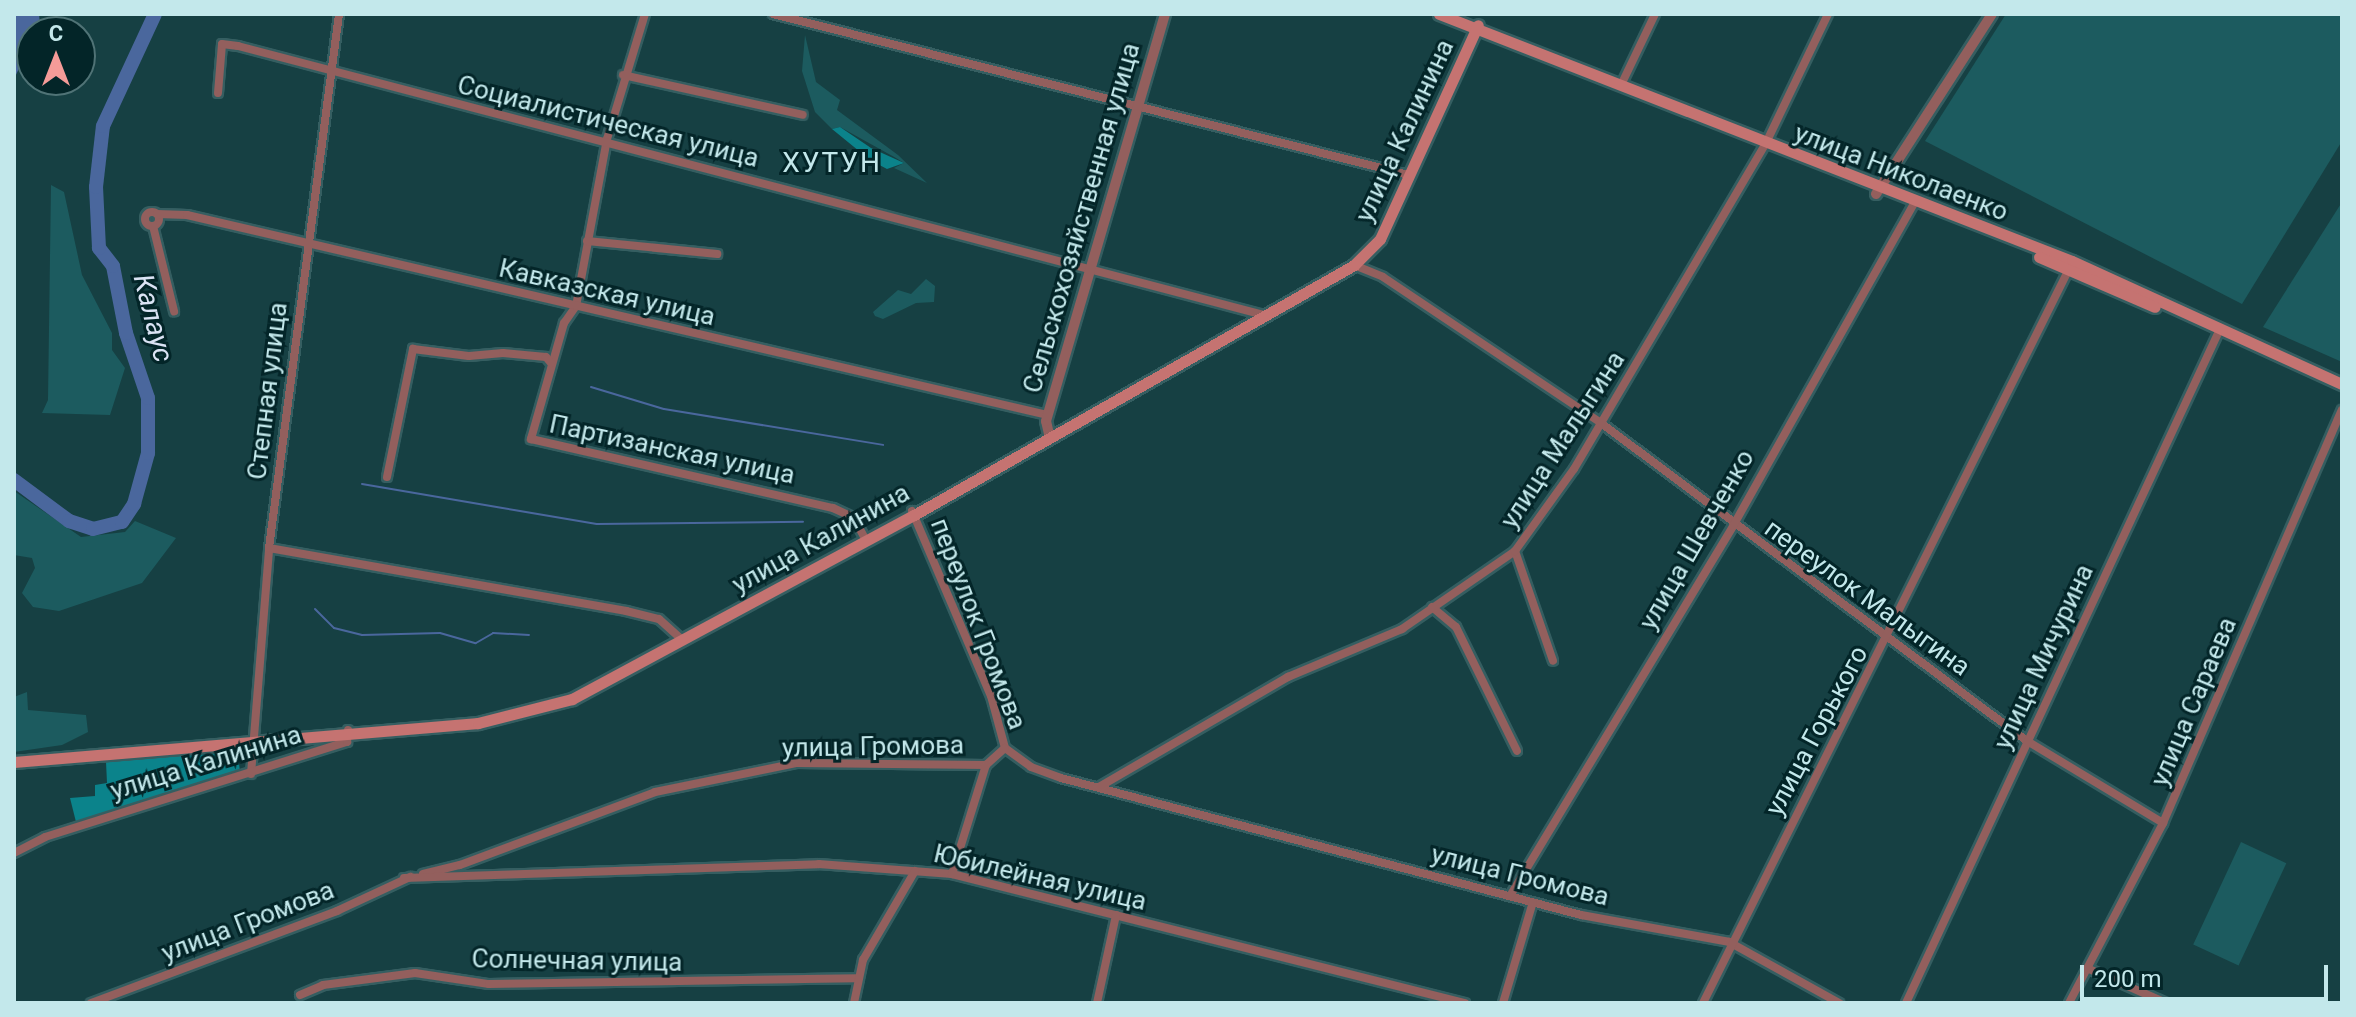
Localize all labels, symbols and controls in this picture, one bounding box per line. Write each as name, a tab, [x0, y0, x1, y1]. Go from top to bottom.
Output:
north arrow	[16, 16, 96, 96]
text: С	[49, 21, 63, 46]
street label: улица Калинина	[1349, 35, 1461, 227]
street label: Сельскохозяйственная улица	[1017, 39, 1147, 397]
street label: Социалистическая улица	[454, 69, 762, 175]
street label: улица Николаенко	[1790, 118, 2012, 228]
district label: ХУТУН	[782, 146, 882, 180]
street label: Кавказская улица	[496, 253, 718, 333]
water label: Калаус	[126, 271, 180, 365]
street label: Степная улица	[242, 301, 294, 481]
street label: улица Малыгина	[1494, 346, 1632, 534]
street label: Партизанская улица	[546, 409, 798, 491]
street label: улица Шевченко	[1633, 445, 1761, 635]
street label: улица Калинина	[727, 477, 915, 601]
street label: переулок Малыгина	[1758, 513, 1976, 683]
street label: переулок Громова	[923, 514, 1033, 734]
street label: улица Мичурина	[1987, 559, 2101, 755]
street label: улица Сараева	[2144, 613, 2244, 791]
street label: улица Горького	[1759, 641, 1875, 821]
street label: улица Калинина	[107, 719, 305, 807]
street label: улица Громова	[782, 730, 964, 764]
street label: Юбилейная улица	[931, 838, 1149, 918]
street label: улица Громова	[1428, 839, 1612, 913]
street label: улица Громова	[157, 875, 339, 969]
street label: Солнечная улица	[471, 944, 683, 978]
scale bar	[2084, 949, 2332, 999]
text: 200 m	[2094, 965, 2161, 993]

